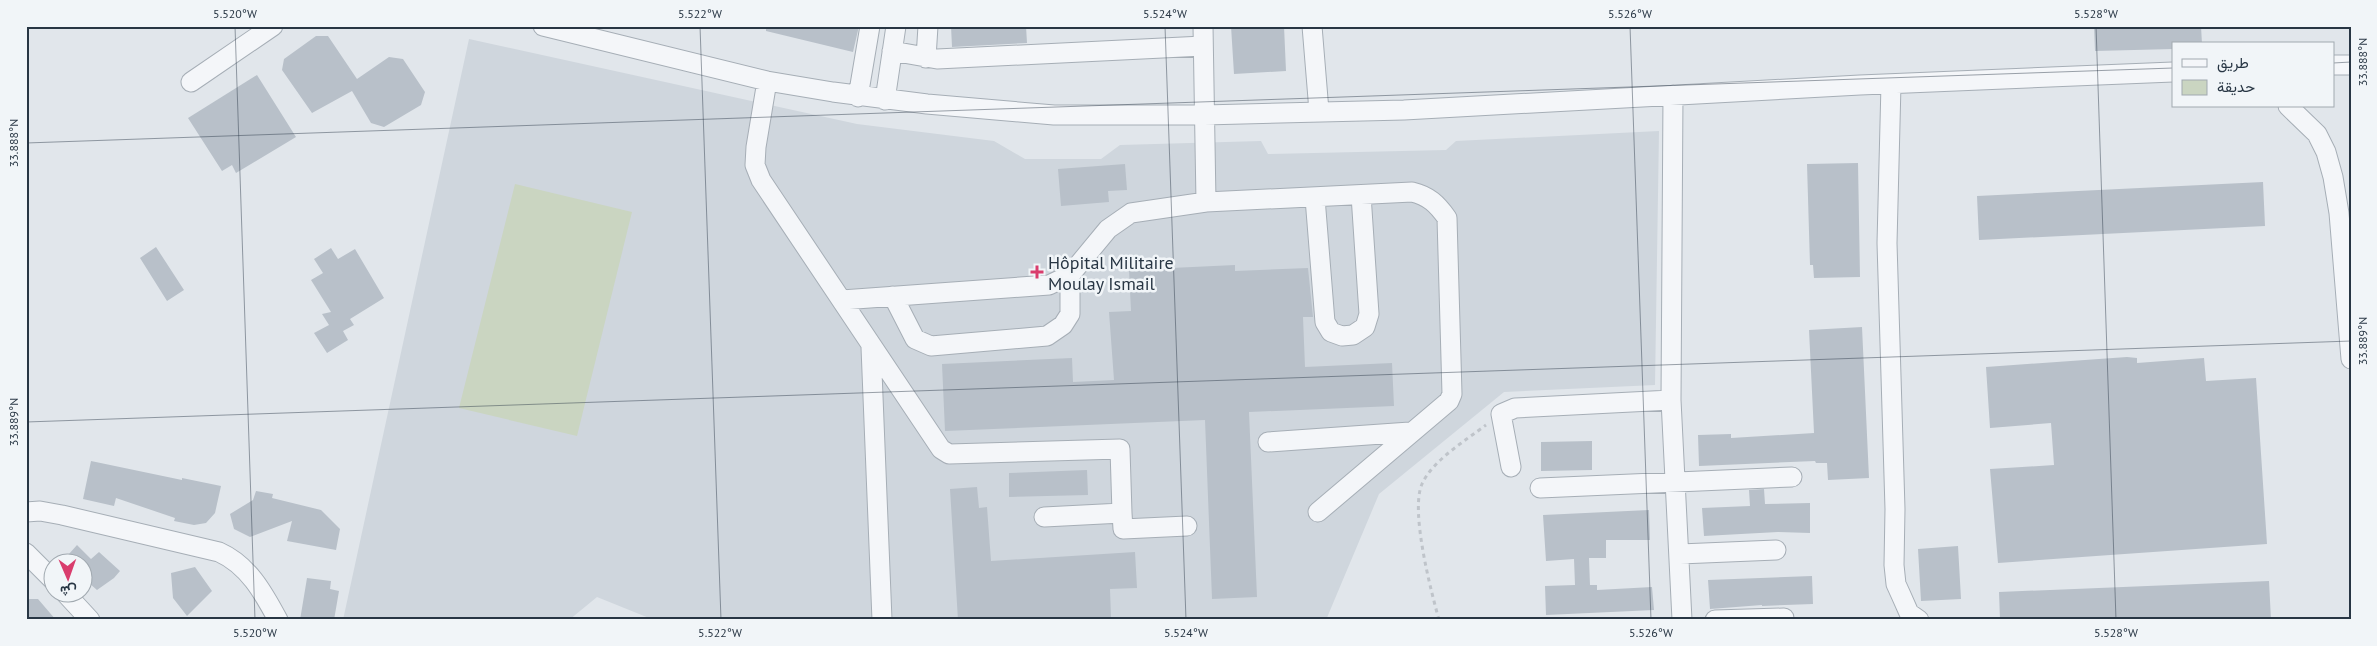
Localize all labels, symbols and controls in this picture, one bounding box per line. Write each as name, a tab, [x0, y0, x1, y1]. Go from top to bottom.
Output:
text: 5.520°W	[213, 6, 257, 21]
text: 5.522°W	[678, 6, 722, 21]
text: 5.524°W	[1143, 6, 1187, 21]
text: 5.526°W	[1608, 6, 1652, 21]
text: 5.528°W	[2074, 6, 2118, 21]
text: 33.888°N	[2355, 38, 2370, 86]
legend	[2172, 42, 2334, 108]
text: طريق	[2217, 53, 2249, 73]
text: حديقة	[2217, 77, 2255, 96]
text: 33.888°N	[6, 119, 21, 167]
place label: Hôpital Militaire Moulay Ismail	[1048, 251, 1174, 295]
marker: Hôpital Militaire Moulay Ismail	[1030, 265, 1044, 279]
text: 33.889°N	[2355, 317, 2370, 365]
text: 33.889°N	[6, 398, 21, 446]
north arrow	[42, 554, 92, 604]
text: ش	[60, 582, 77, 600]
text: 5.520°W	[233, 625, 277, 640]
text: 5.522°W	[698, 625, 742, 640]
text: 5.524°W	[1164, 625, 1208, 640]
text: 5.526°W	[1629, 625, 1673, 640]
text: 5.528°W	[2094, 625, 2138, 640]

